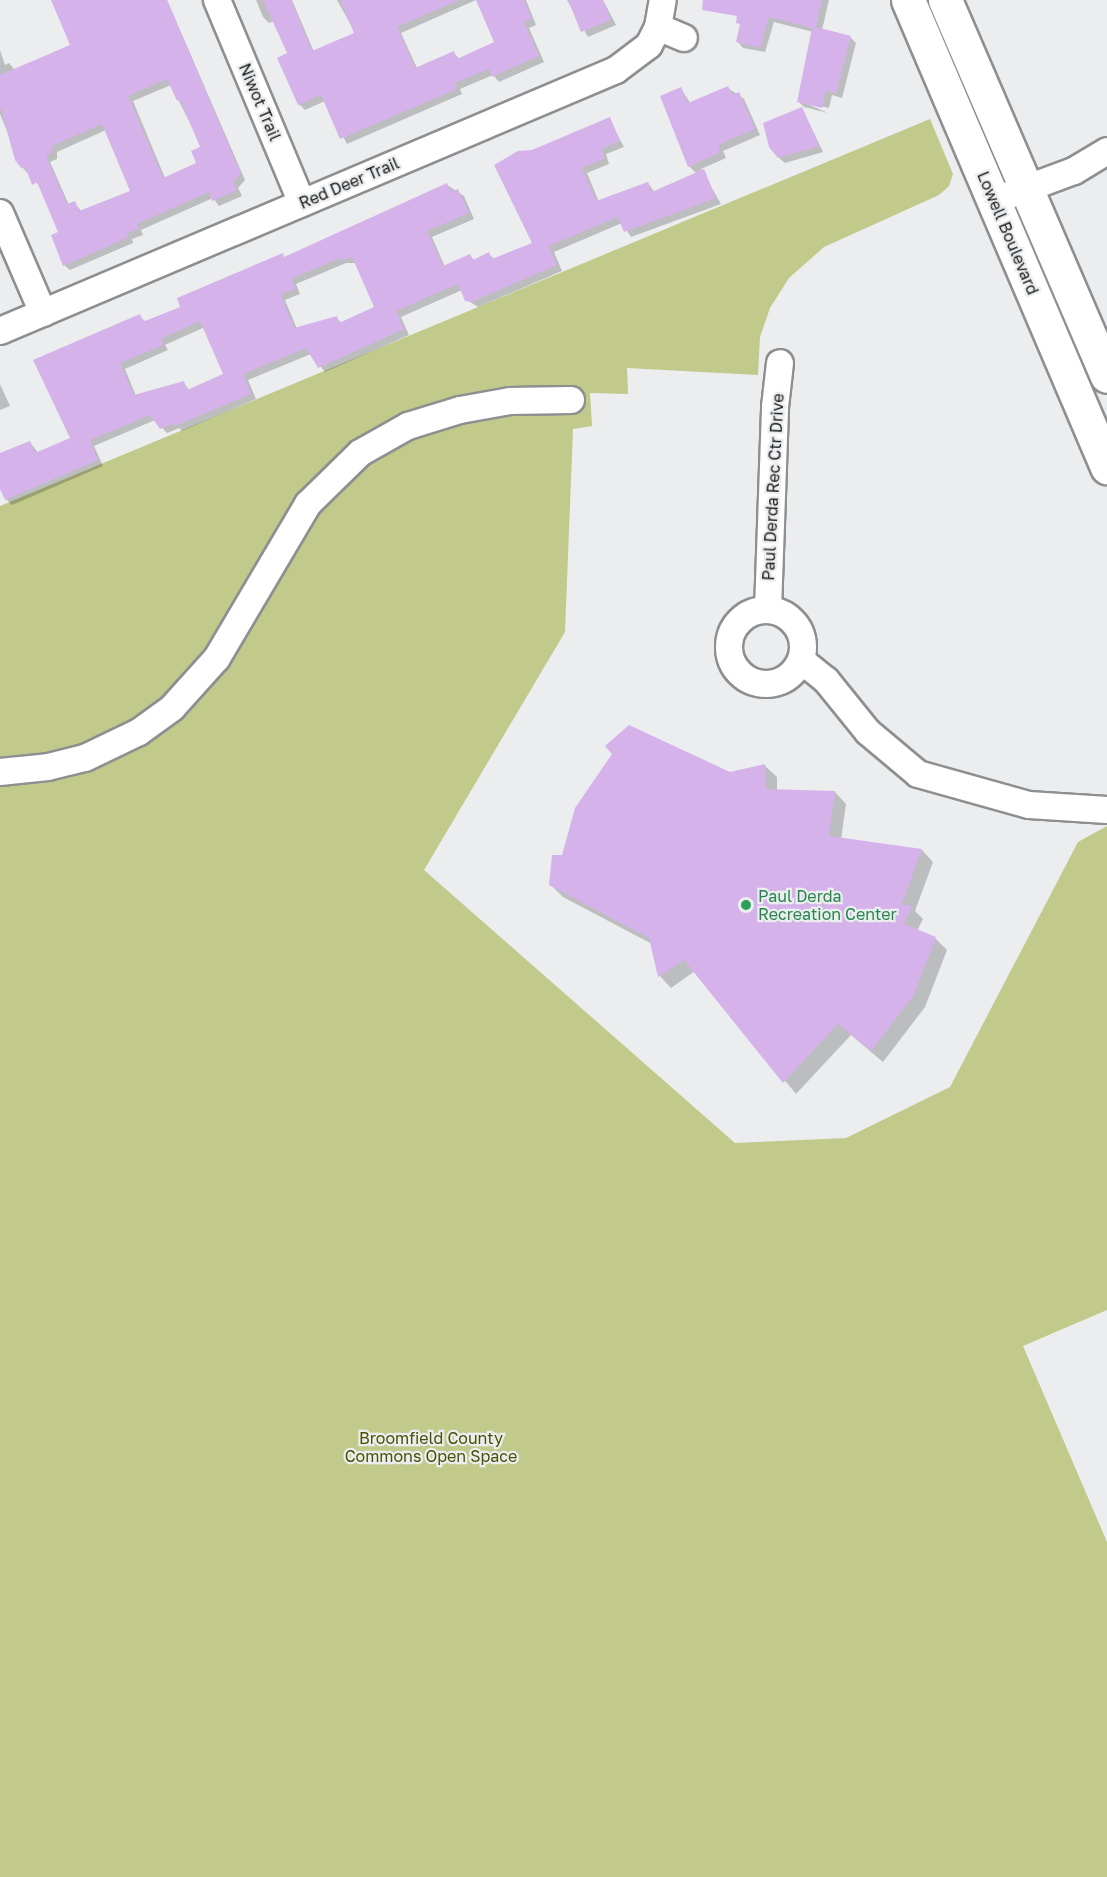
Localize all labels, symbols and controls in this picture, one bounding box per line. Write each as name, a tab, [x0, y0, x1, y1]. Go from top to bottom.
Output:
street label: Niwot Trail	[235, 60, 285, 144]
street label: Red Deer Trail	[296, 153, 402, 213]
street label: Lowell Boulevard	[973, 168, 1043, 298]
street label: Paul Derda Rec Ctr Drive	[759, 393, 787, 581]
place label: Paul Derda Recreation Center	[758, 886, 897, 924]
marker: Paul Derda Recreation Center	[739, 898, 753, 912]
park label: Broomfield County Commons Open Space	[345, 1428, 517, 1466]

